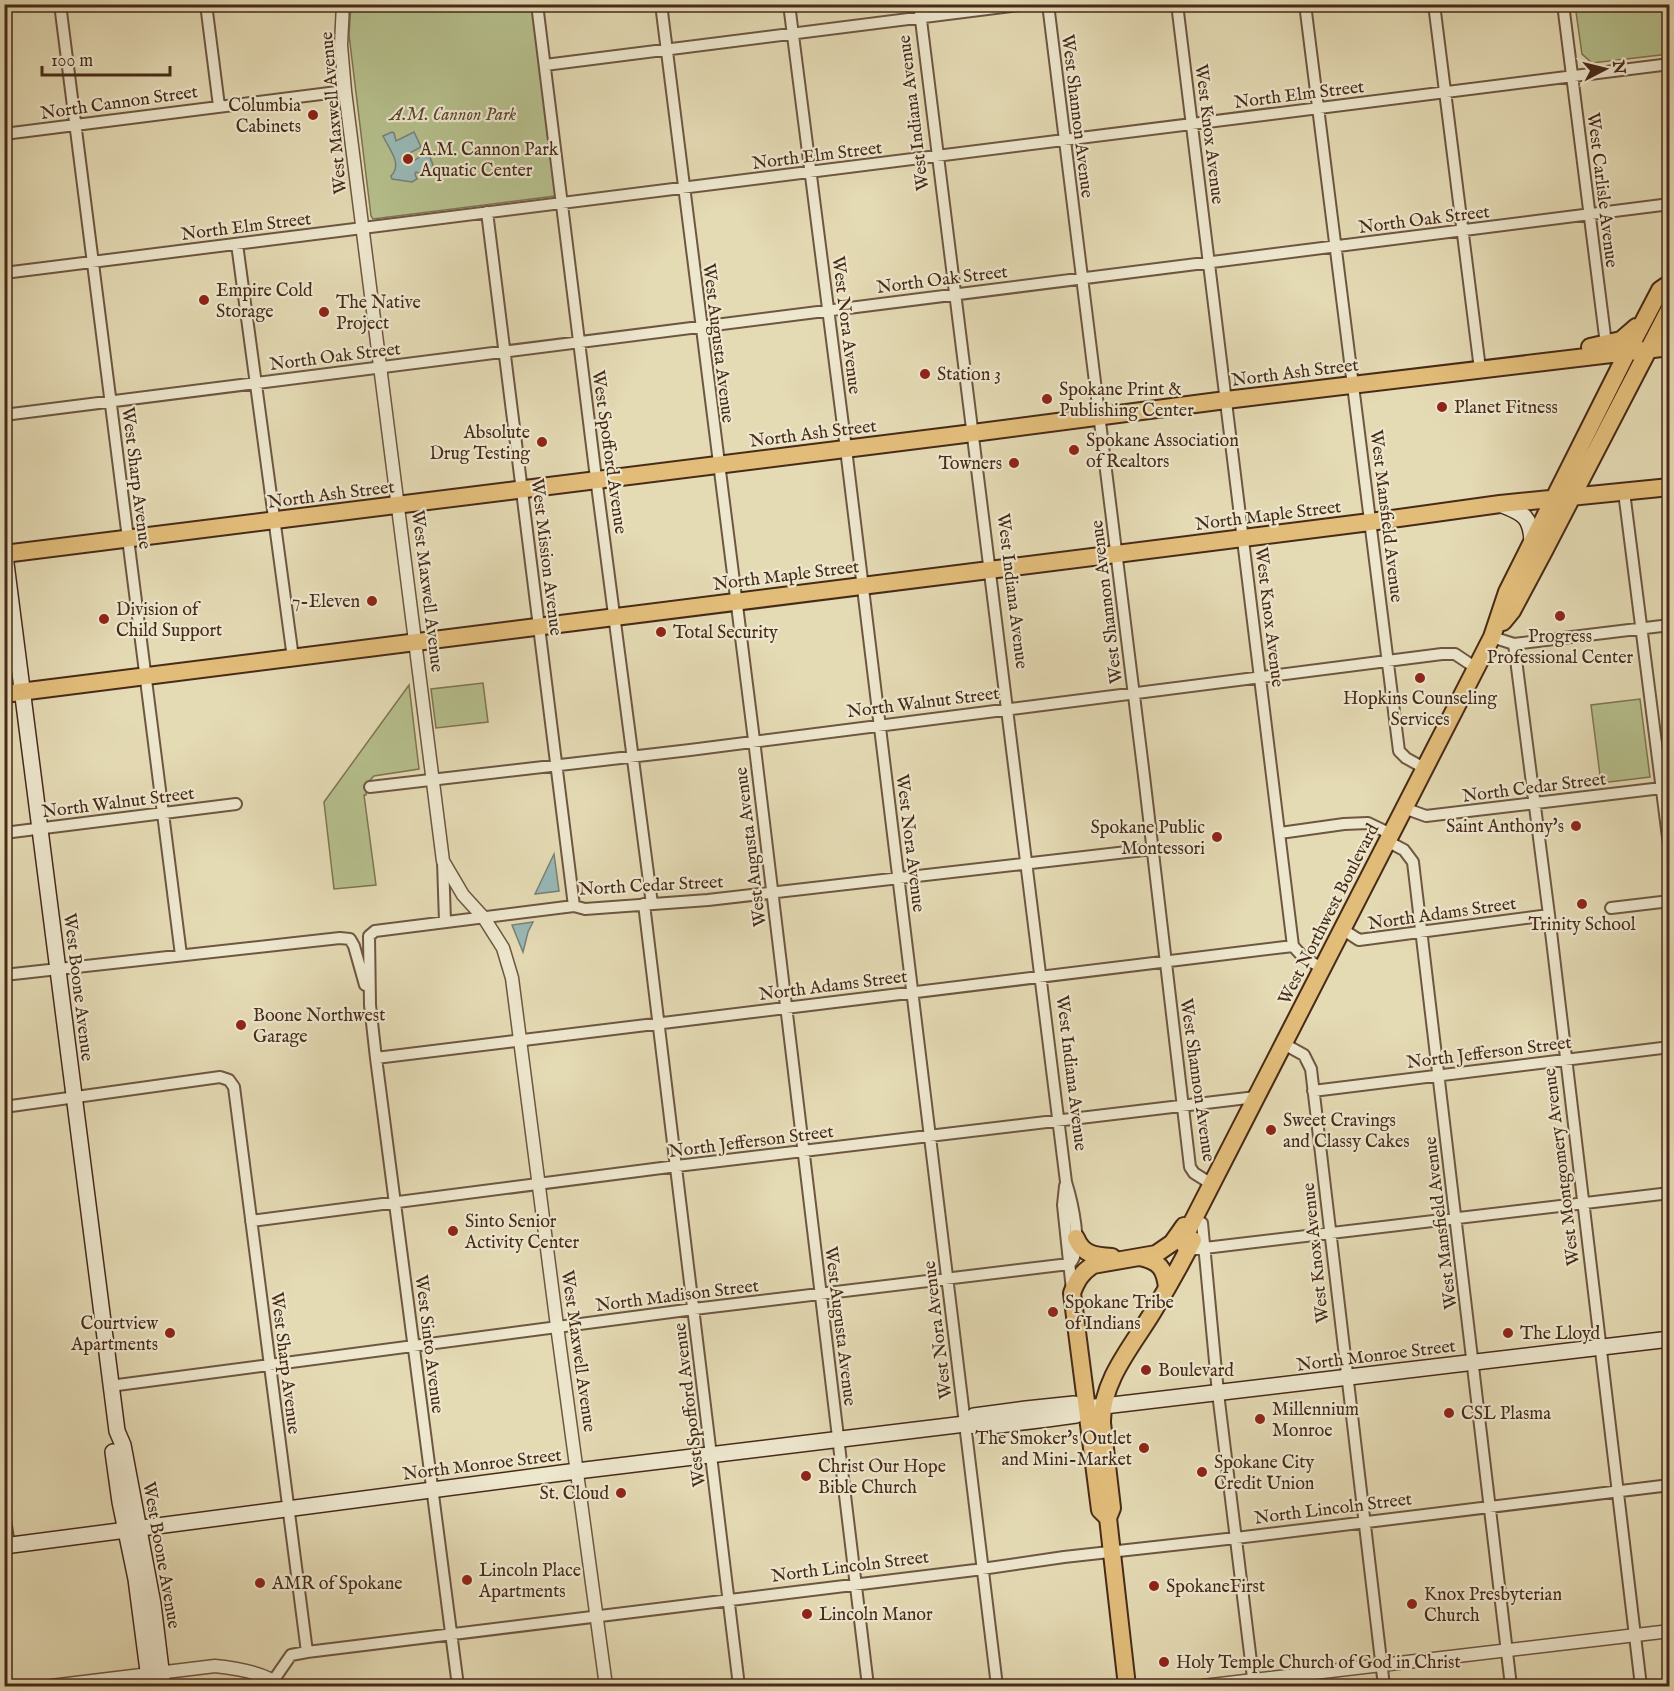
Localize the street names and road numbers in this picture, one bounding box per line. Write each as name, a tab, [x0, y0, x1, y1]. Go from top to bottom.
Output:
street label: West Maxwell Avenue	[316, 31, 353, 195]
street label: West Shannon Avenue	[1055, 33, 1098, 199]
street label: West Indiana Avenue	[894, 34, 935, 192]
street label: West Knox Avenue	[1189, 63, 1229, 205]
street label: North Elm Street	[1233, 76, 1366, 115]
street label: North Cannon Street	[39, 81, 199, 126]
street label: West Carlisle Avenue	[1581, 111, 1622, 269]
street label: North Elm Street	[751, 137, 884, 176]
street label: North Oak Street	[1357, 201, 1491, 240]
street label: North Elm Street	[180, 208, 313, 247]
street label: West Nora Avenue	[826, 255, 865, 396]
street label: North Oak Street	[875, 261, 1009, 300]
street label: West Augusta Avenue	[696, 262, 739, 424]
street label: North Oak Street	[268, 338, 402, 377]
street label: North Ash Street	[1230, 354, 1360, 393]
street label: West Spofford Avenue	[586, 369, 631, 536]
street label: West Sharp Avenue	[115, 406, 156, 550]
street label: North Ash Street	[748, 415, 878, 454]
street label: West Mansfield Avenue	[1364, 429, 1408, 604]
street label: North Ash Street	[266, 476, 396, 515]
street label: West Mission Avenue	[524, 477, 567, 637]
street label: North Maple Street	[1194, 496, 1343, 537]
street label: West Maxwell Avenue	[405, 509, 448, 674]
street label: West Indiana Avenue	[991, 512, 1032, 670]
street label: West Shannon Avenue	[1086, 519, 1129, 685]
street label: West Knox Avenue	[1249, 546, 1289, 688]
street label: North Maple Street	[712, 556, 861, 597]
street label: North Walnut Street	[846, 683, 1001, 724]
street label: West Augusta Avenue	[730, 766, 773, 928]
street label: North Cedar Street	[1461, 768, 1607, 809]
street label: West Nora Avenue	[890, 773, 929, 914]
street label: North Walnut Street	[41, 783, 196, 824]
street label: West Northwest Boulevard	[1274, 820, 1385, 1009]
street label: North Cedar Street	[578, 871, 724, 902]
street label: North Adams Street	[1367, 893, 1518, 936]
street label: West Boone Avenue	[57, 912, 98, 1063]
street label: North Adams Street	[758, 966, 909, 1007]
street label: West Indiana Avenue	[1050, 994, 1091, 1152]
street label: West Shannon Avenue	[1174, 997, 1219, 1163]
street label: North Jefferson Street	[1405, 1032, 1573, 1075]
street label: West Montgomery Avenue	[1539, 1067, 1586, 1267]
street label: North Jefferson Street	[667, 1121, 835, 1164]
street label: West Mansfield Avenue	[1419, 1135, 1463, 1310]
street label: West Knox Avenue	[1298, 1182, 1335, 1324]
street label: West Augusta Avenue	[818, 1245, 861, 1407]
street label: West Nora Avenue	[919, 1259, 958, 1400]
street label: West Maxwell Avenue	[555, 1269, 600, 1434]
street label: West Sinto Avenue	[409, 1274, 448, 1415]
street label: North Madison Street	[594, 1275, 760, 1318]
street label: West Sharp Avenue	[264, 1291, 305, 1435]
street label: West Spofford Avenue	[669, 1321, 712, 1488]
street label: North Monroe Street	[1295, 1335, 1457, 1378]
street label: North Monroe Street	[401, 1444, 563, 1487]
street label: West Boone Avenue	[136, 1480, 185, 1631]
street label: North Lincoln Street	[1253, 1488, 1413, 1531]
street label: North Lincoln Street	[770, 1546, 930, 1589]

